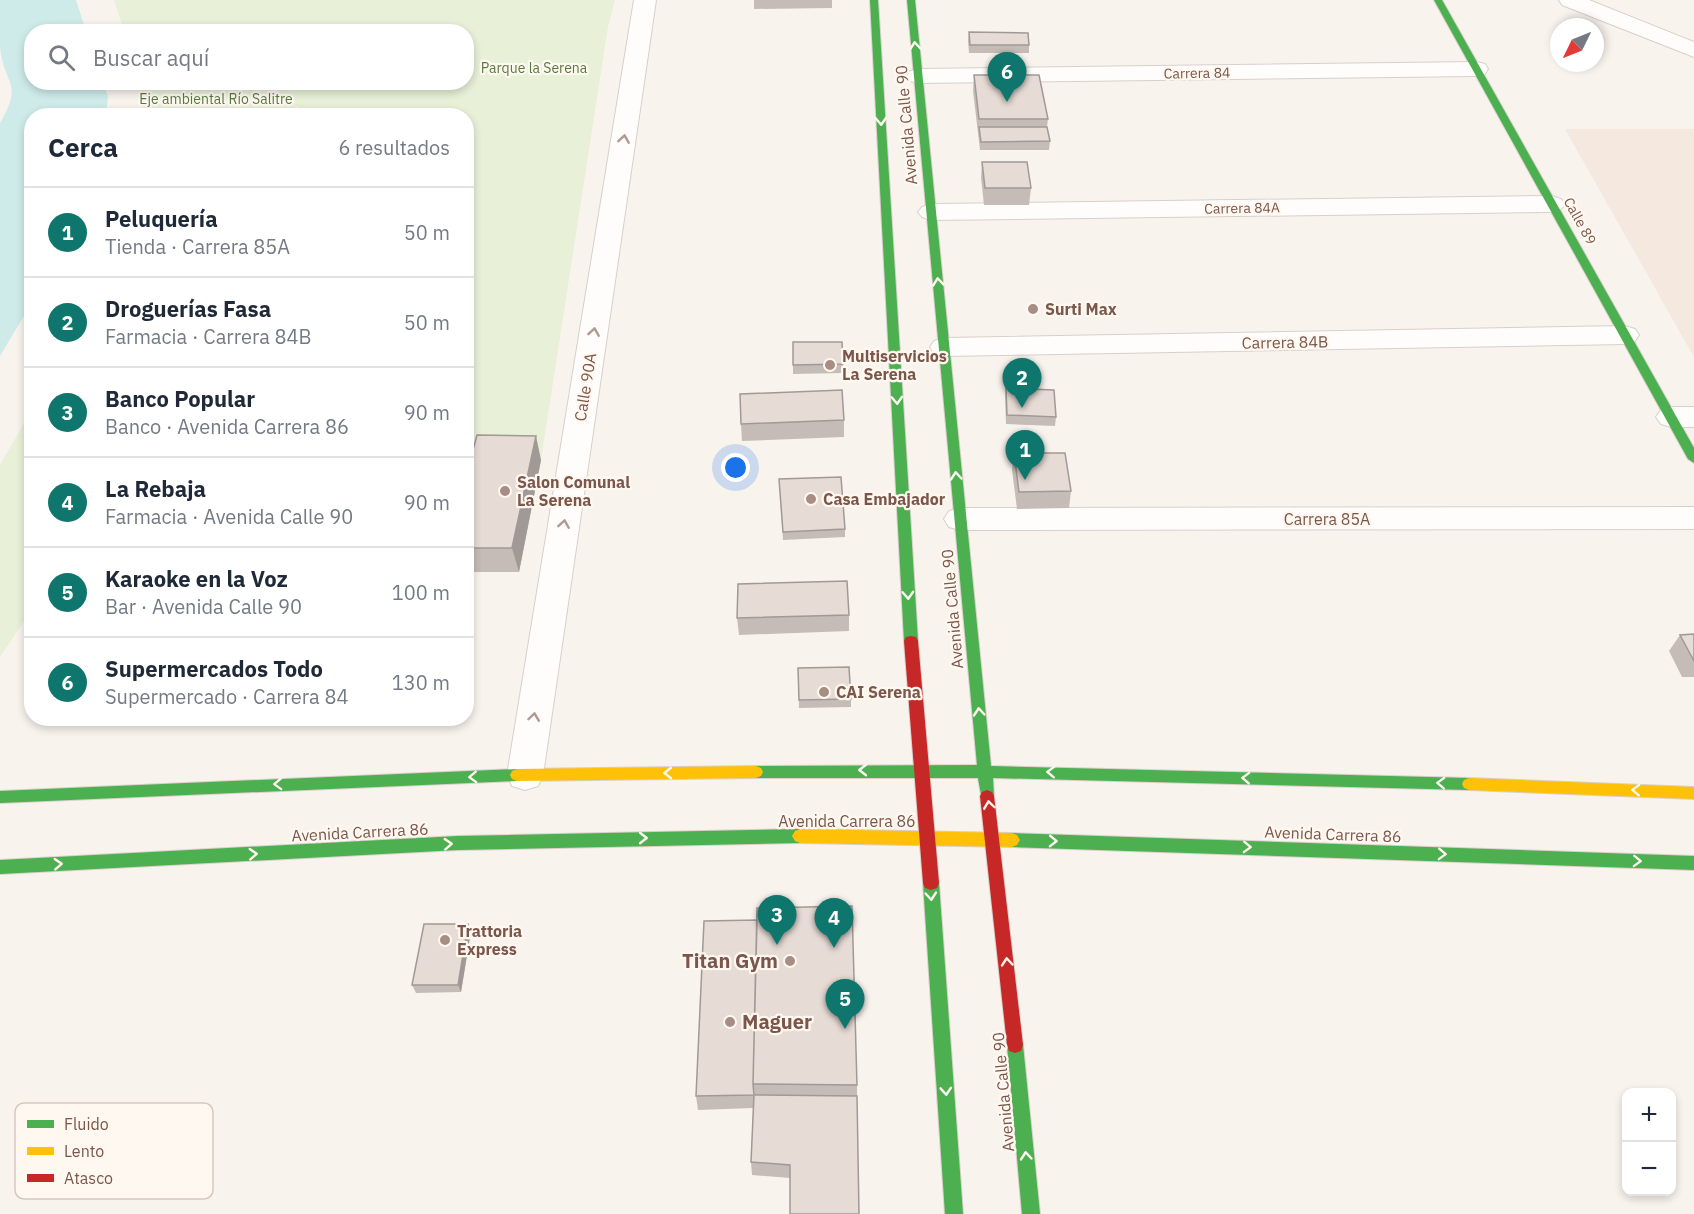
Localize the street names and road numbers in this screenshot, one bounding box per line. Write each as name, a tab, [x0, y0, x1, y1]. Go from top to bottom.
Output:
street label: Carrera 84	[1163, 63, 1231, 83]
street label: Avenida Calle 90	[891, 64, 921, 186]
street label: Calle 89	[1560, 194, 1600, 248]
street label: Carrera 84A	[1204, 198, 1280, 218]
street label: Carrera 84B	[1241, 331, 1329, 353]
street label: Calle 90A	[570, 351, 600, 423]
street label: Carrera 85A	[1284, 509, 1370, 529]
street label: Avenida Calle 90	[937, 548, 967, 670]
street label: Avenida Carrera 86	[778, 811, 916, 831]
street label: Avenida Carrera 86	[291, 818, 429, 846]
street label: Avenida Carrera 86	[1264, 822, 1402, 846]
street label: Avenida Calle 90	[988, 1031, 1018, 1153]

